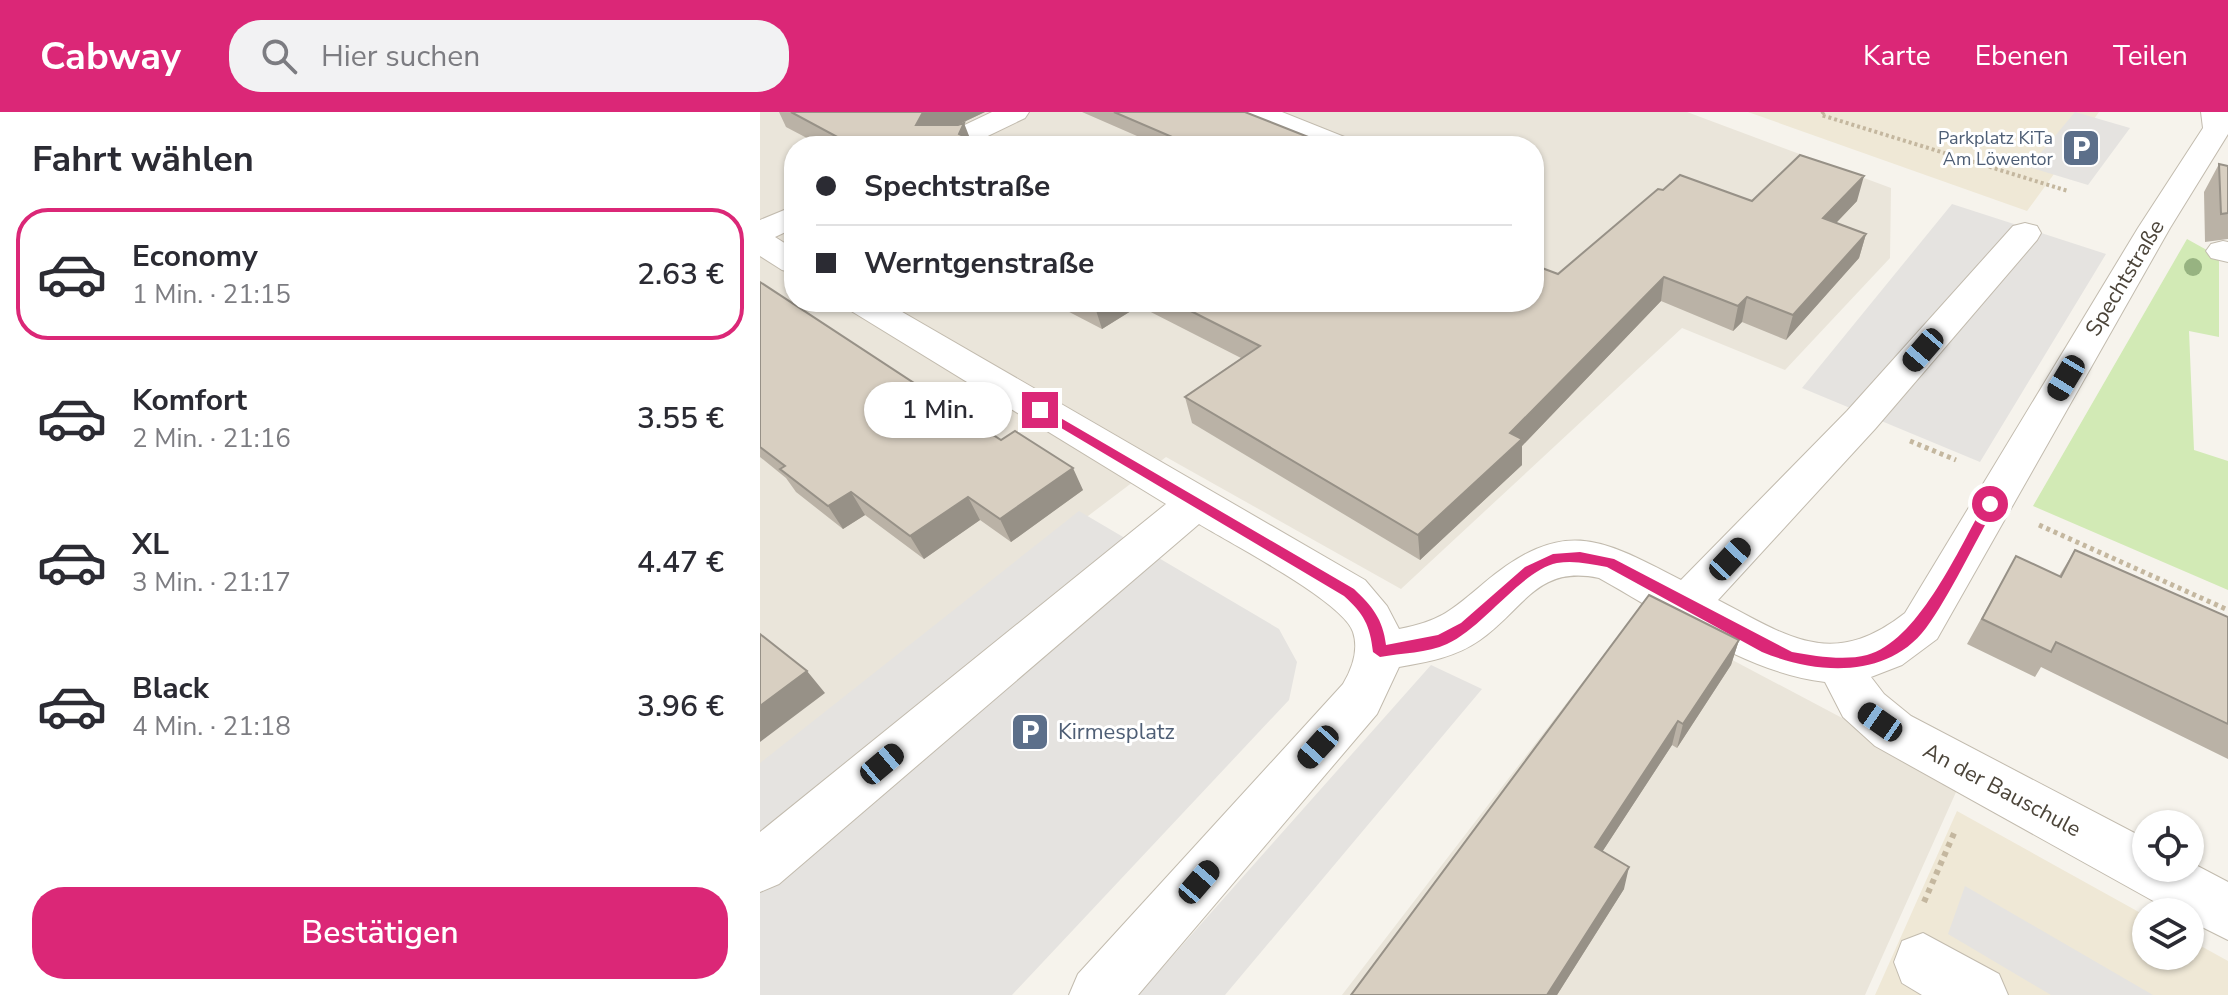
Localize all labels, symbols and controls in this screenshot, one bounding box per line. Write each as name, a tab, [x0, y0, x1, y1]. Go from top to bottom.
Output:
search box	[229, 20, 789, 92]
text: Cabway	[40, 31, 181, 82]
icon: search	[257, 34, 301, 78]
text: Hier suchen	[321, 36, 480, 77]
text: Karte	[1863, 37, 1931, 75]
text: Ebenen	[1975, 37, 2069, 75]
text: Teilen	[2113, 37, 2188, 75]
place label: Parkplatz KiTa Am Löwentor	[1938, 126, 2054, 171]
parking icon: Parkplatz KiTa Am Löwentor	[2060, 127, 2102, 169]
text: Fahrt wählen	[32, 135, 254, 184]
text: Spechtstraße	[864, 166, 1050, 207]
street label: Spechtstraße	[2078, 214, 2172, 342]
text: Economy	[132, 236, 258, 277]
icon: car	[36, 238, 108, 310]
text: Werntgenstraße	[864, 243, 1094, 284]
text: 2.63 €	[637, 254, 724, 295]
text: 1 Min. · 21:15	[132, 277, 291, 312]
car	[1898, 324, 1948, 376]
car	[2043, 351, 2089, 405]
text: Komfort	[132, 380, 247, 421]
icon: car	[36, 382, 108, 454]
callout: 1 Min.	[864, 382, 1012, 438]
text: 1 Min.	[902, 392, 974, 427]
route end	[1022, 392, 1058, 428]
text: 3.55 €	[637, 398, 724, 439]
text: 2 Min. · 21:16	[132, 421, 291, 456]
route start	[1972, 486, 2008, 522]
text: XL	[132, 524, 169, 565]
icon: car	[36, 526, 108, 598]
car	[1705, 533, 1755, 585]
text: 4.47 €	[637, 542, 724, 583]
text: 3 Min. · 21:17	[132, 565, 291, 600]
text: Black	[132, 668, 209, 709]
icon: car	[36, 670, 108, 742]
text: 3.96 €	[637, 686, 724, 727]
car	[1853, 698, 1907, 746]
text: 4 Min. · 21:18	[132, 709, 291, 744]
parking icon: Kirmesplatz	[1009, 711, 1051, 753]
place label: Kirmesplatz	[1058, 717, 1175, 747]
car	[1293, 721, 1343, 773]
street label: An der Bauschule	[1918, 736, 2086, 844]
car	[856, 739, 908, 789]
map controls	[2132, 810, 2204, 970]
button: locate	[2132, 810, 2204, 882]
car	[1174, 856, 1224, 908]
button: Bestätigen	[32, 887, 728, 979]
button: layers	[2132, 898, 2204, 970]

